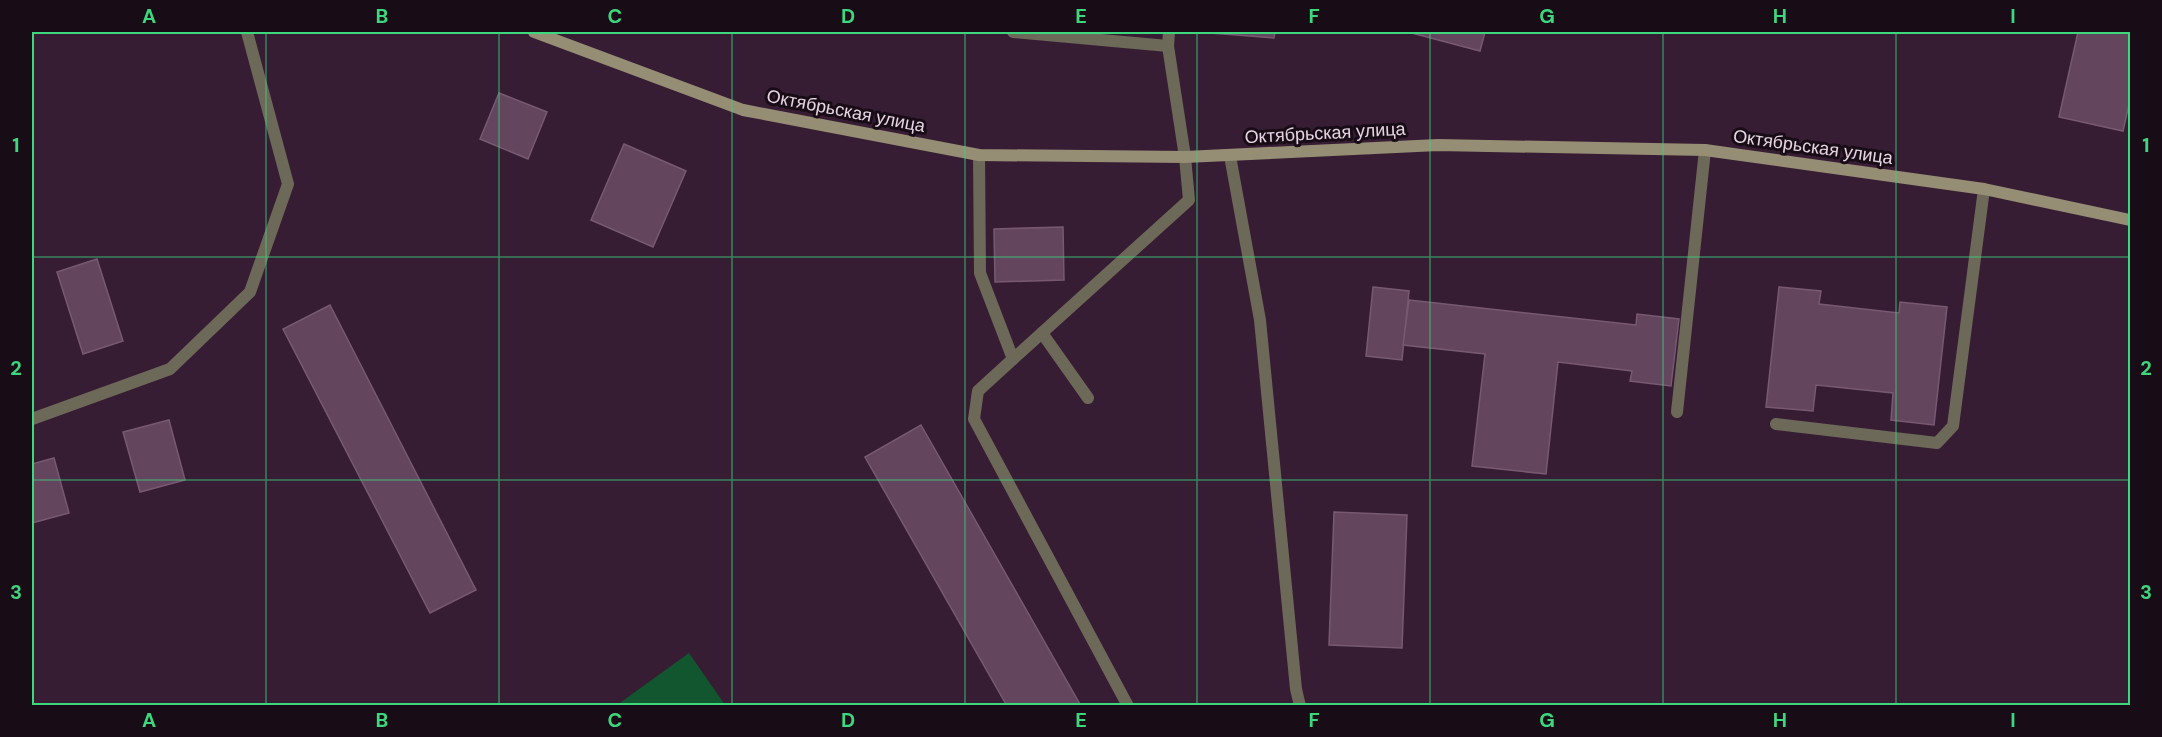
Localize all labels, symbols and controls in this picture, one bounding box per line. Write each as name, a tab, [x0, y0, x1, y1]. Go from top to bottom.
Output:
text: A	[142, 3, 156, 29]
text: B	[376, 3, 388, 29]
text: C	[608, 3, 622, 29]
text: D	[841, 3, 855, 29]
text: E	[1075, 3, 1087, 29]
text: F	[1308, 3, 1320, 29]
text: G	[1539, 3, 1555, 29]
text: H	[1773, 3, 1787, 29]
text: I	[2010, 3, 2016, 29]
street label: Октябрьская улица	[765, 84, 928, 138]
street label: Октябрьская улица	[1244, 117, 1407, 149]
street label: Октябрьская улица	[1732, 124, 1895, 170]
text: 1	[12, 132, 20, 158]
text: 1	[2142, 132, 2150, 158]
text: 2	[10, 355, 22, 381]
text: 2	[2140, 355, 2152, 381]
text: 3	[10, 579, 22, 605]
text: 3	[2140, 579, 2152, 605]
text: A	[142, 707, 156, 733]
text: B	[376, 707, 388, 733]
text: C	[608, 707, 622, 733]
text: D	[841, 707, 855, 733]
text: E	[1075, 707, 1087, 733]
text: F	[1308, 707, 1320, 733]
text: G	[1539, 707, 1555, 733]
text: H	[1773, 707, 1787, 733]
text: I	[2010, 707, 2016, 733]

